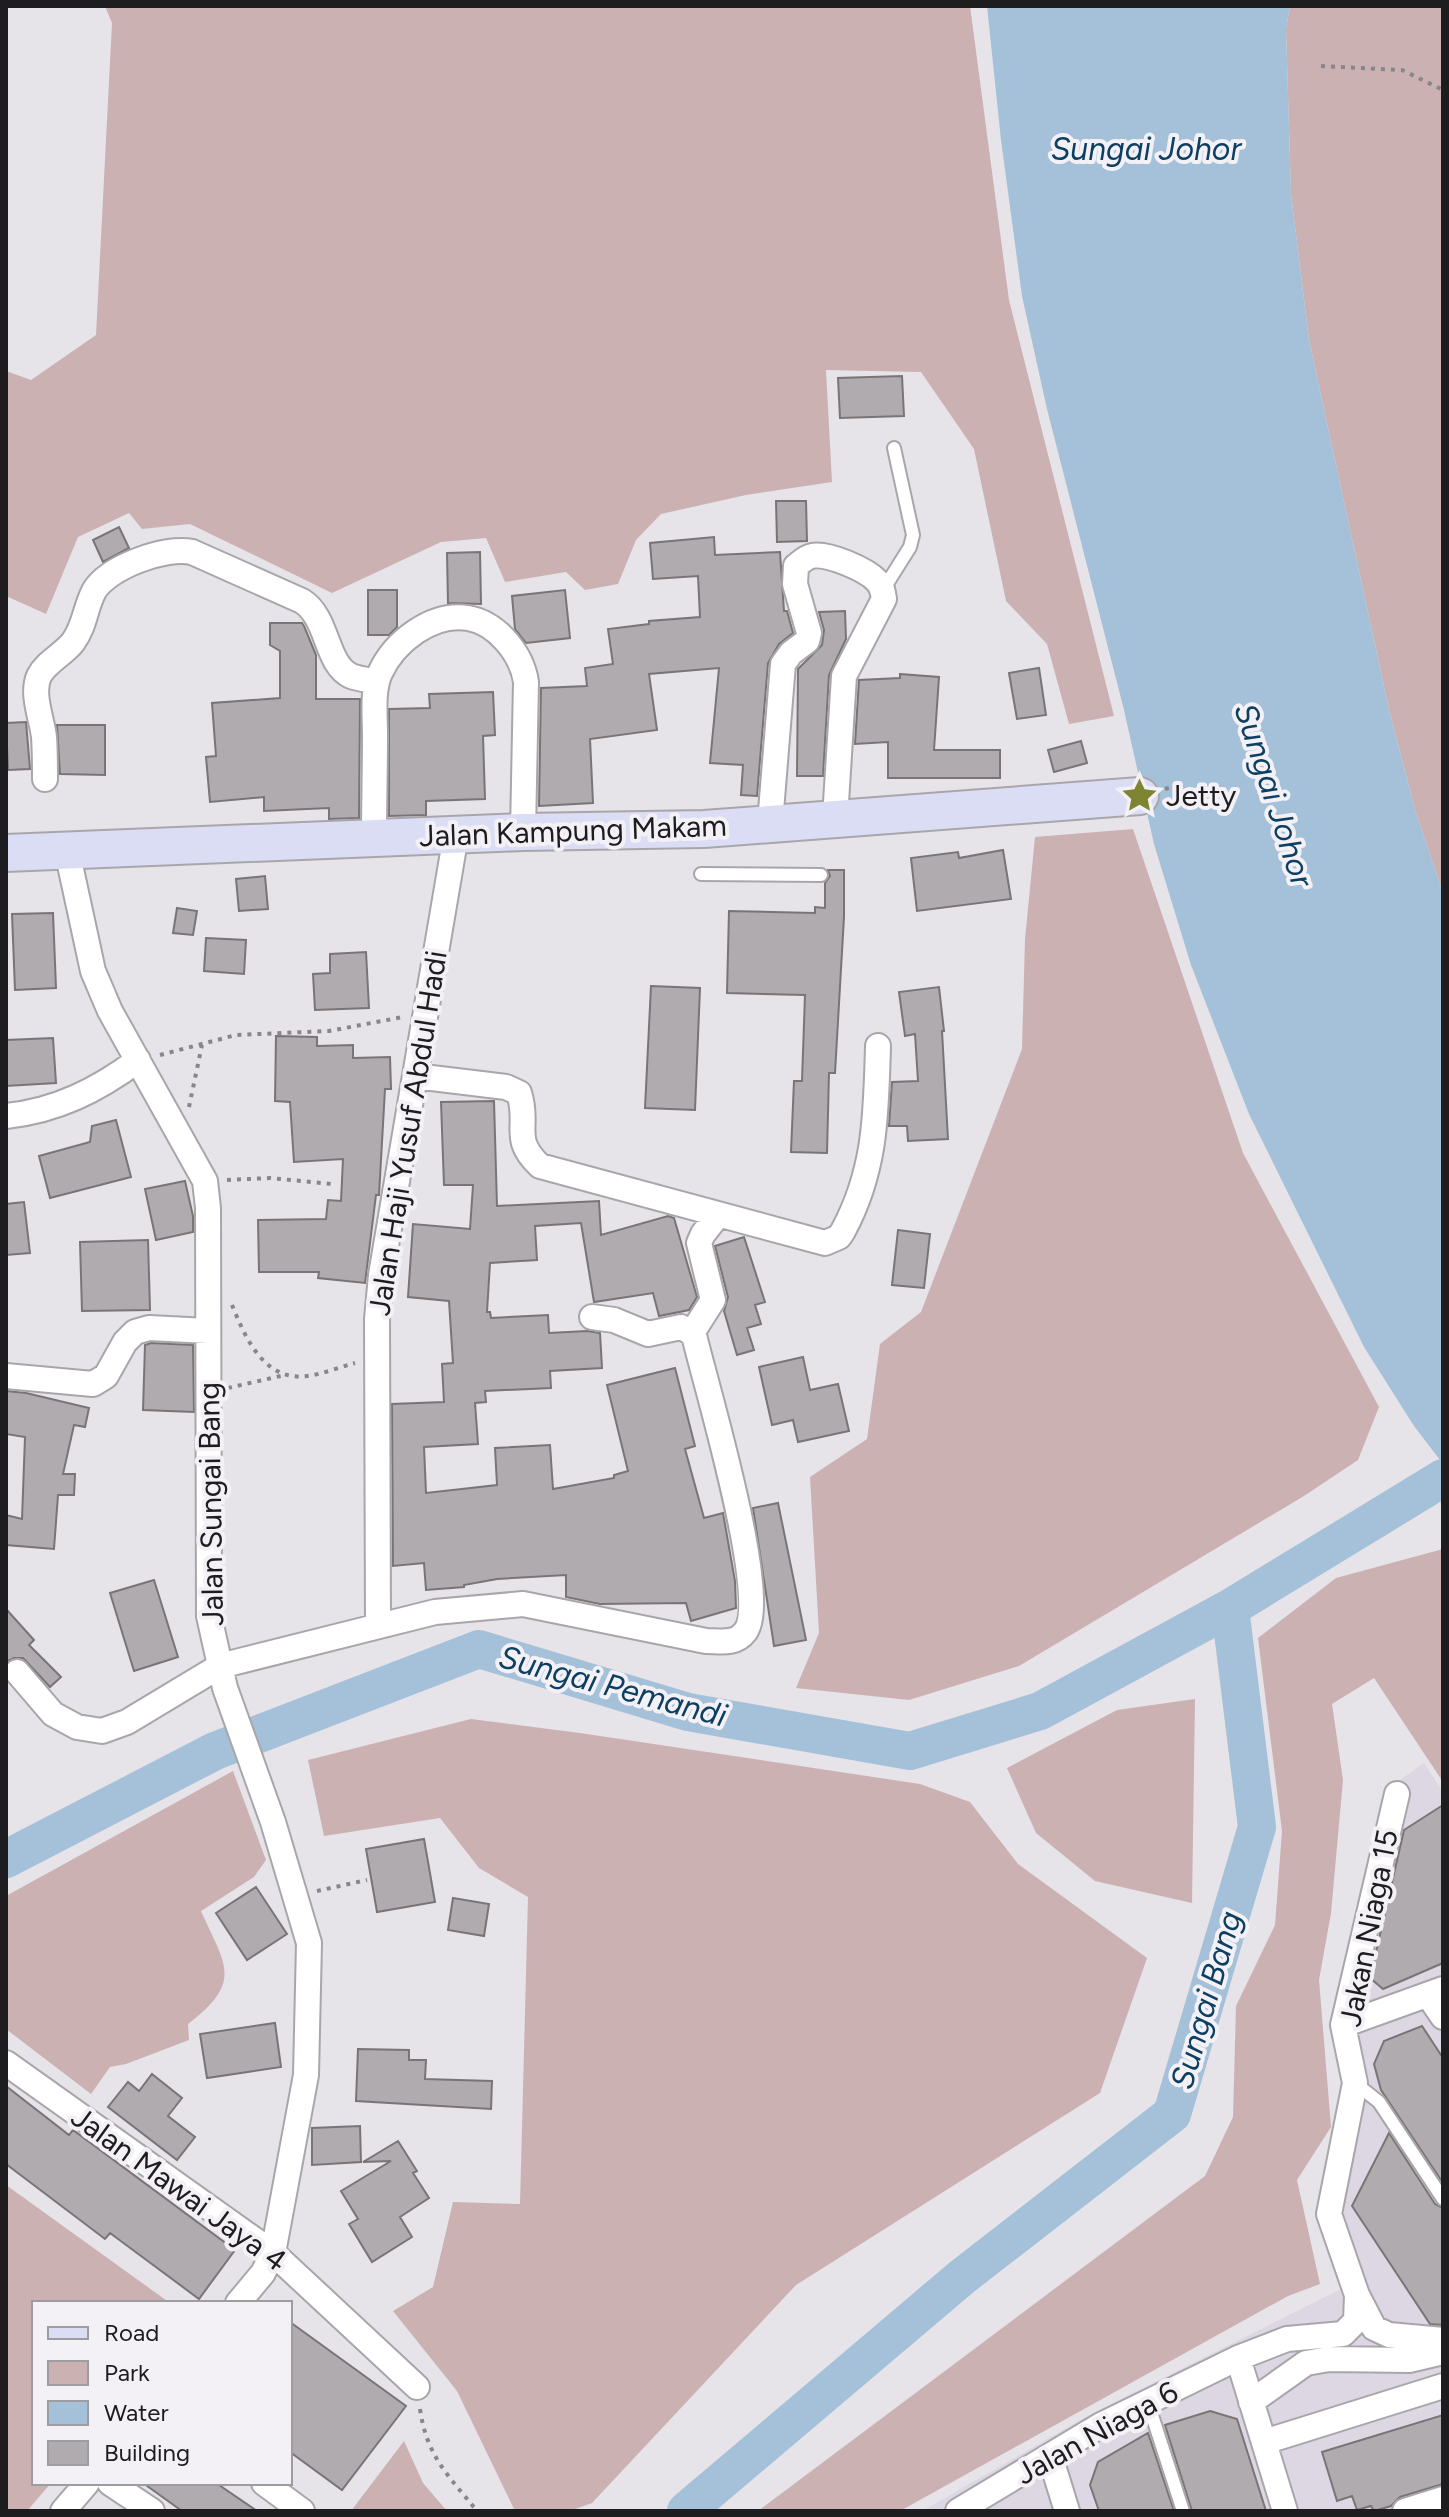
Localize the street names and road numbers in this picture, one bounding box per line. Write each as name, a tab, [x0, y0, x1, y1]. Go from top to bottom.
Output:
street label: Jalan Kampung Makam	[419, 807, 727, 854]
street label: Jalan Haji Yusuf Abdul Hadi	[360, 948, 455, 1318]
street label: Jalan Sungai Bang	[190, 1382, 231, 1626]
street label: Jakan Niaga 15	[1331, 1826, 1406, 2030]
street label: Jalan Mawai Jaya 4	[64, 2098, 294, 2279]
street label: Jalan Niaga 6	[1009, 2373, 1184, 2492]

